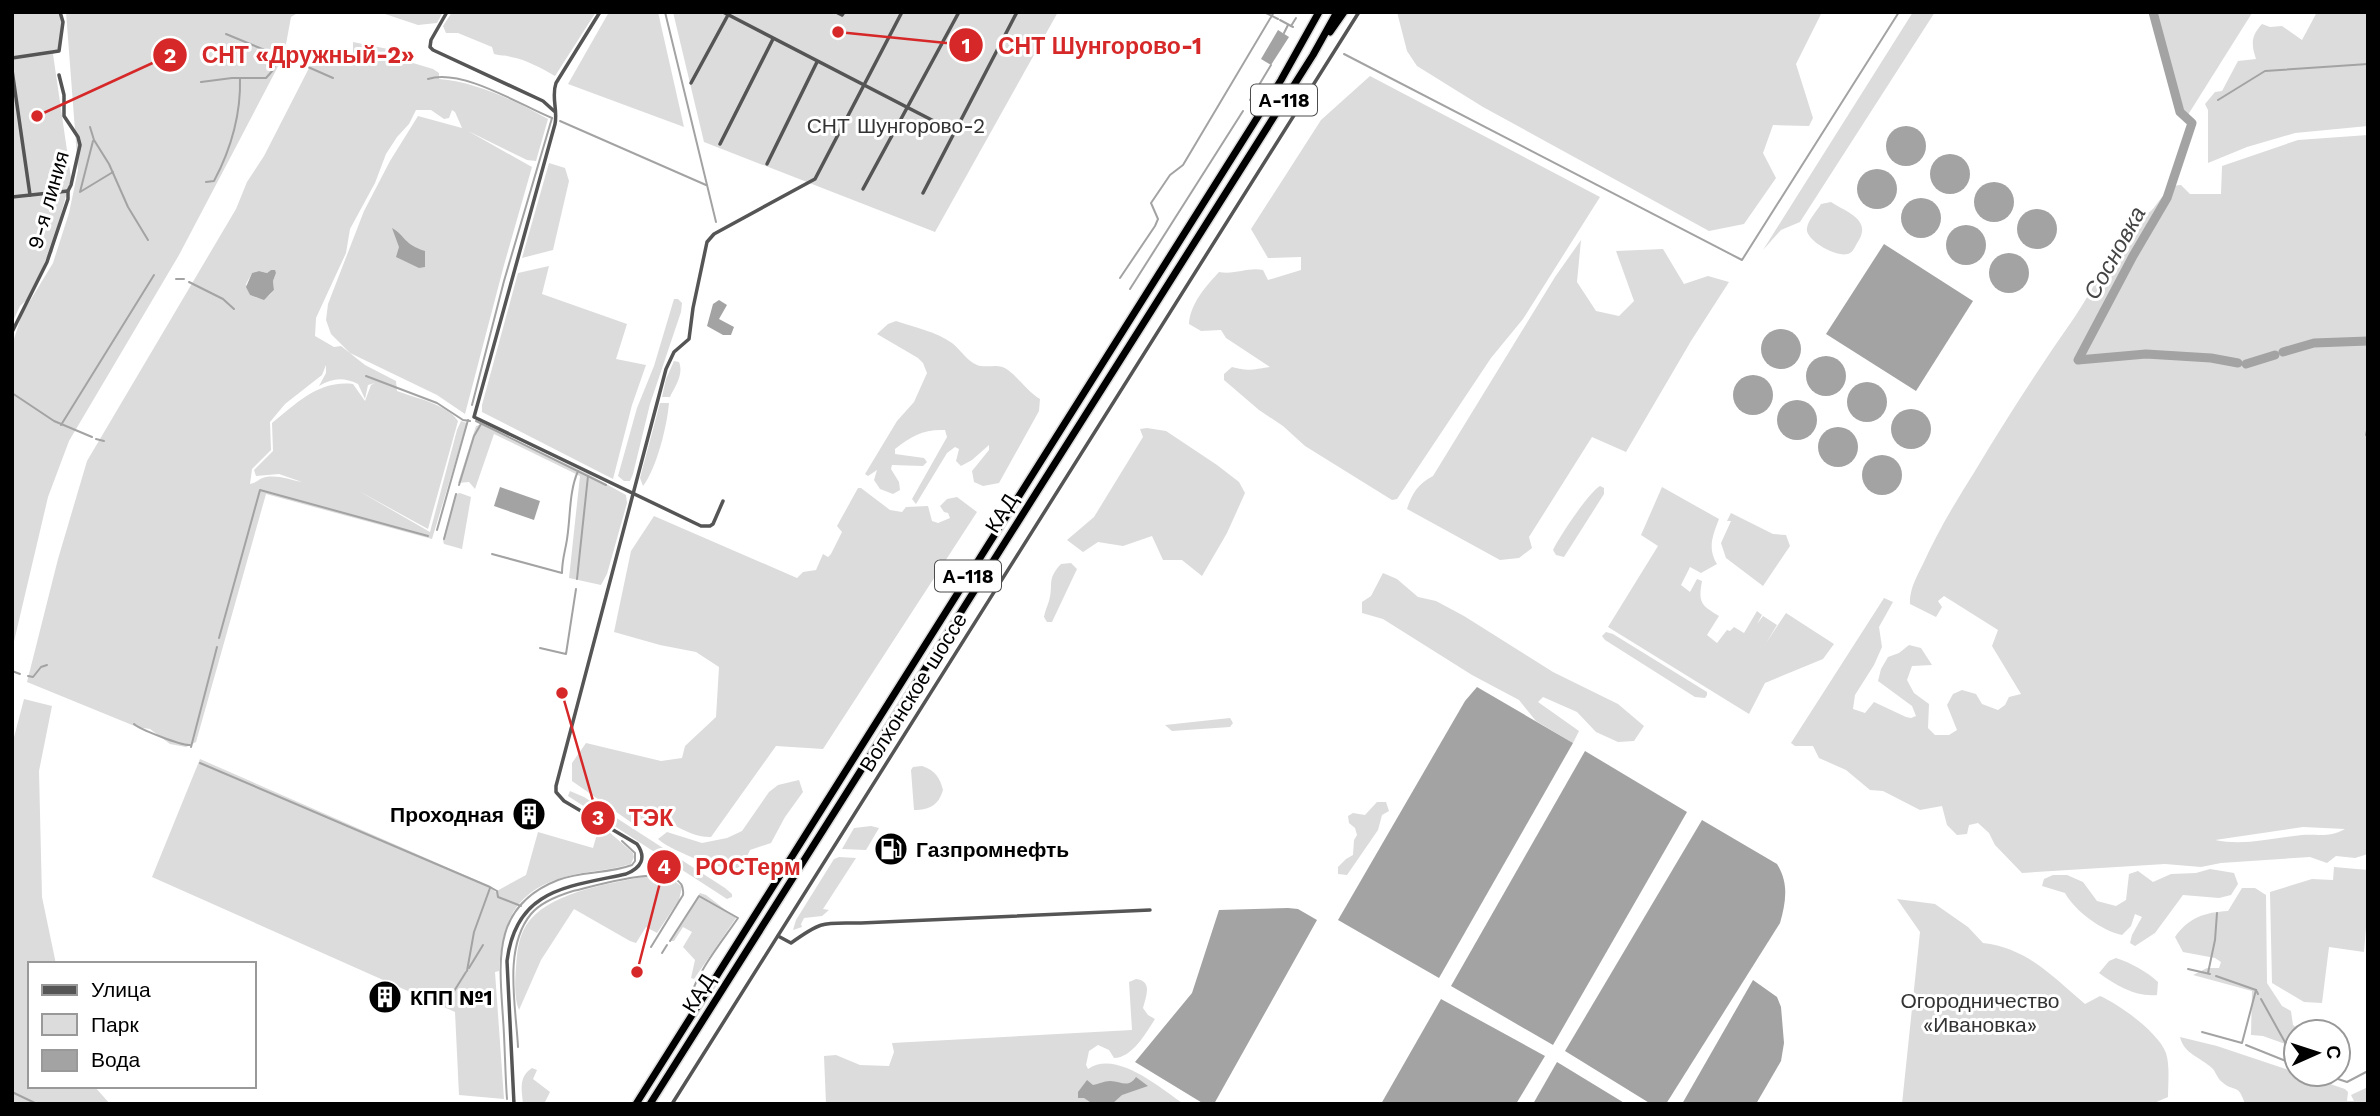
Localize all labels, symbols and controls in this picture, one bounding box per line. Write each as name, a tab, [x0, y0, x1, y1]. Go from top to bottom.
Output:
callout: СНТ Шунгорово-1	[949, 23, 1216, 67]
callout: СНТ «Дружный-2»	[153, 33, 429, 77]
text: 1	[961, 33, 971, 58]
text: СНТ Шунгорово-1	[998, 33, 1202, 60]
text: СНТ «Дружный-2»	[202, 42, 414, 69]
text: 2	[164, 43, 176, 68]
road number: А-118	[1251, 85, 1317, 116]
park label: СНТ Шунгорово-2	[807, 113, 985, 138]
street label: 9-я линия	[22, 148, 74, 252]
water label: Сосновка	[2078, 202, 2152, 304]
street label: КАД	[979, 489, 1023, 537]
road number: А-118	[935, 561, 1001, 592]
street label: Волхонское шоссе	[854, 608, 972, 776]
building icon: Проходная	[510, 795, 548, 833]
callout: ТЭК	[580, 796, 688, 840]
place label: Проходная	[390, 802, 504, 827]
text: 3	[592, 805, 604, 830]
text: ТЭК	[629, 805, 674, 832]
fuel station icon: Газпромнефть	[872, 830, 910, 868]
place label: Газпромнефть	[916, 837, 1069, 862]
callout: РОСТерм	[646, 845, 815, 889]
text: 4	[657, 854, 671, 879]
text: РОСТерм	[695, 854, 801, 881]
legend	[28, 962, 256, 1088]
street label: КАД	[676, 969, 720, 1017]
text: Улица	[91, 977, 151, 1002]
building icon: КПП №1	[366, 978, 404, 1016]
place label: КПП №1	[410, 985, 493, 1010]
park label: Огородничество «Ивановка»	[1900, 988, 2060, 1037]
text: Парк	[91, 1012, 139, 1037]
north arrow	[2282, 1018, 2352, 1088]
text: С	[2322, 1045, 2345, 1060]
text: Вода	[91, 1047, 140, 1072]

